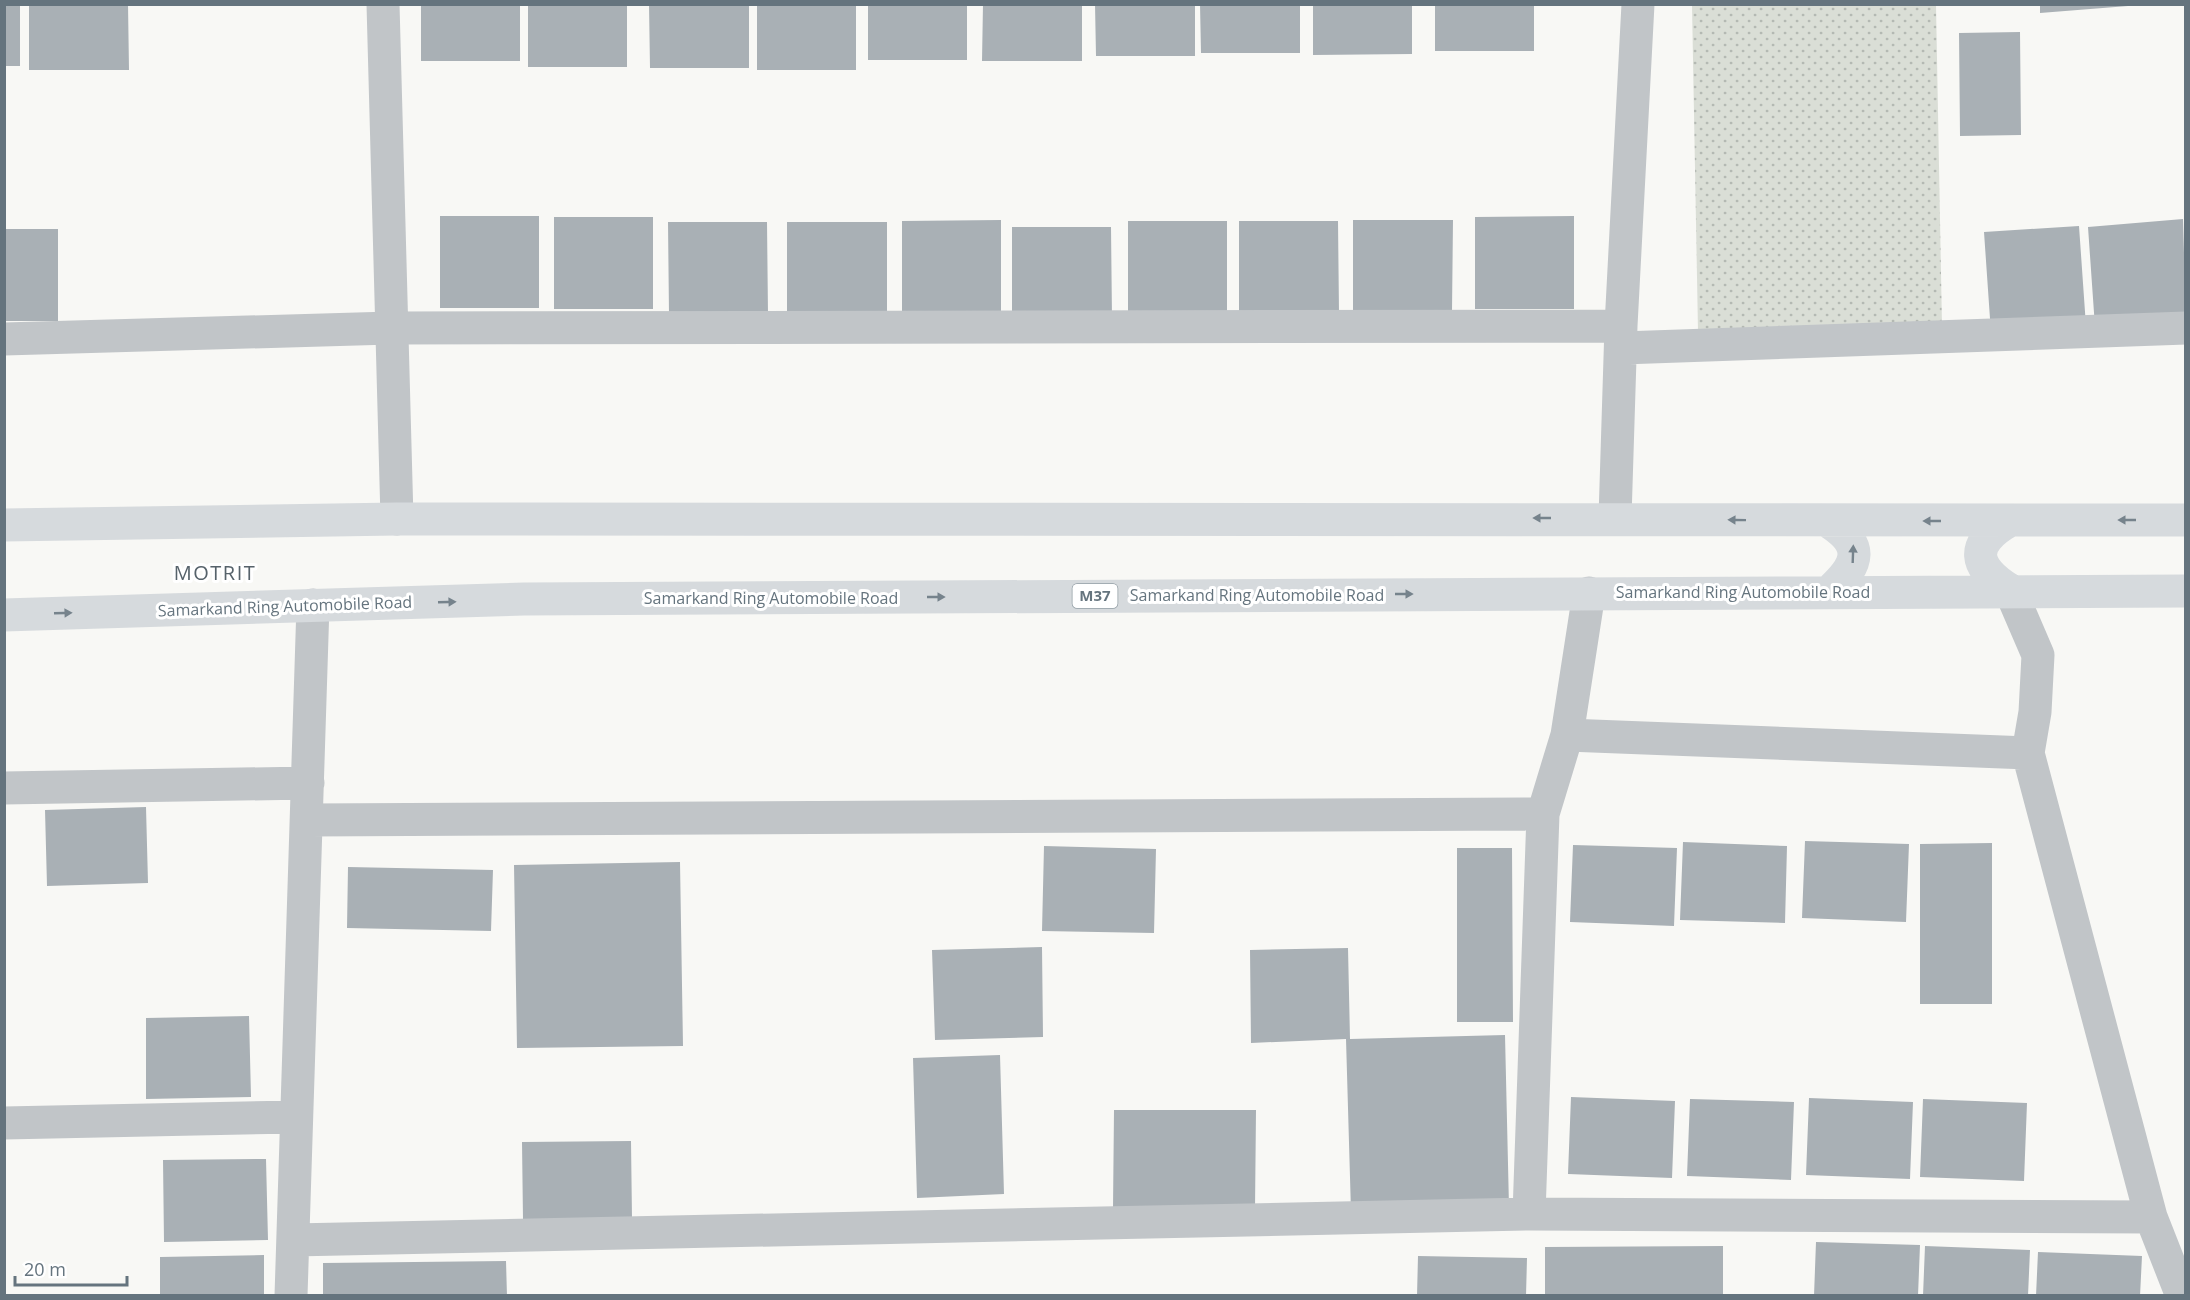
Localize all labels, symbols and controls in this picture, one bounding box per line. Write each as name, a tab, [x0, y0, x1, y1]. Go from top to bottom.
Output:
one-way arrow	[1533, 513, 1552, 523]
one-way arrow	[1728, 515, 1747, 525]
one-way arrow	[2118, 515, 2137, 525]
one-way arrow	[1923, 516, 1942, 526]
one-way arrow	[1848, 545, 1857, 564]
district label: MOTRIT	[174, 559, 256, 586]
street label: Samarkand Ring Automobile Road	[1616, 581, 1870, 603]
road number: M37	[1072, 584, 1118, 608]
street label: Samarkand Ring Automobile Road	[1130, 584, 1384, 606]
street label: Samarkand Ring Automobile Road	[644, 587, 898, 609]
one-way arrow	[1394, 589, 1413, 599]
street label: Samarkand Ring Automobile Road	[157, 591, 413, 621]
one-way arrow	[926, 592, 945, 602]
one-way arrow	[437, 597, 456, 606]
one-way arrow	[53, 608, 72, 618]
scale bar	[15, 1249, 128, 1287]
text: 20 m	[24, 1257, 66, 1281]

